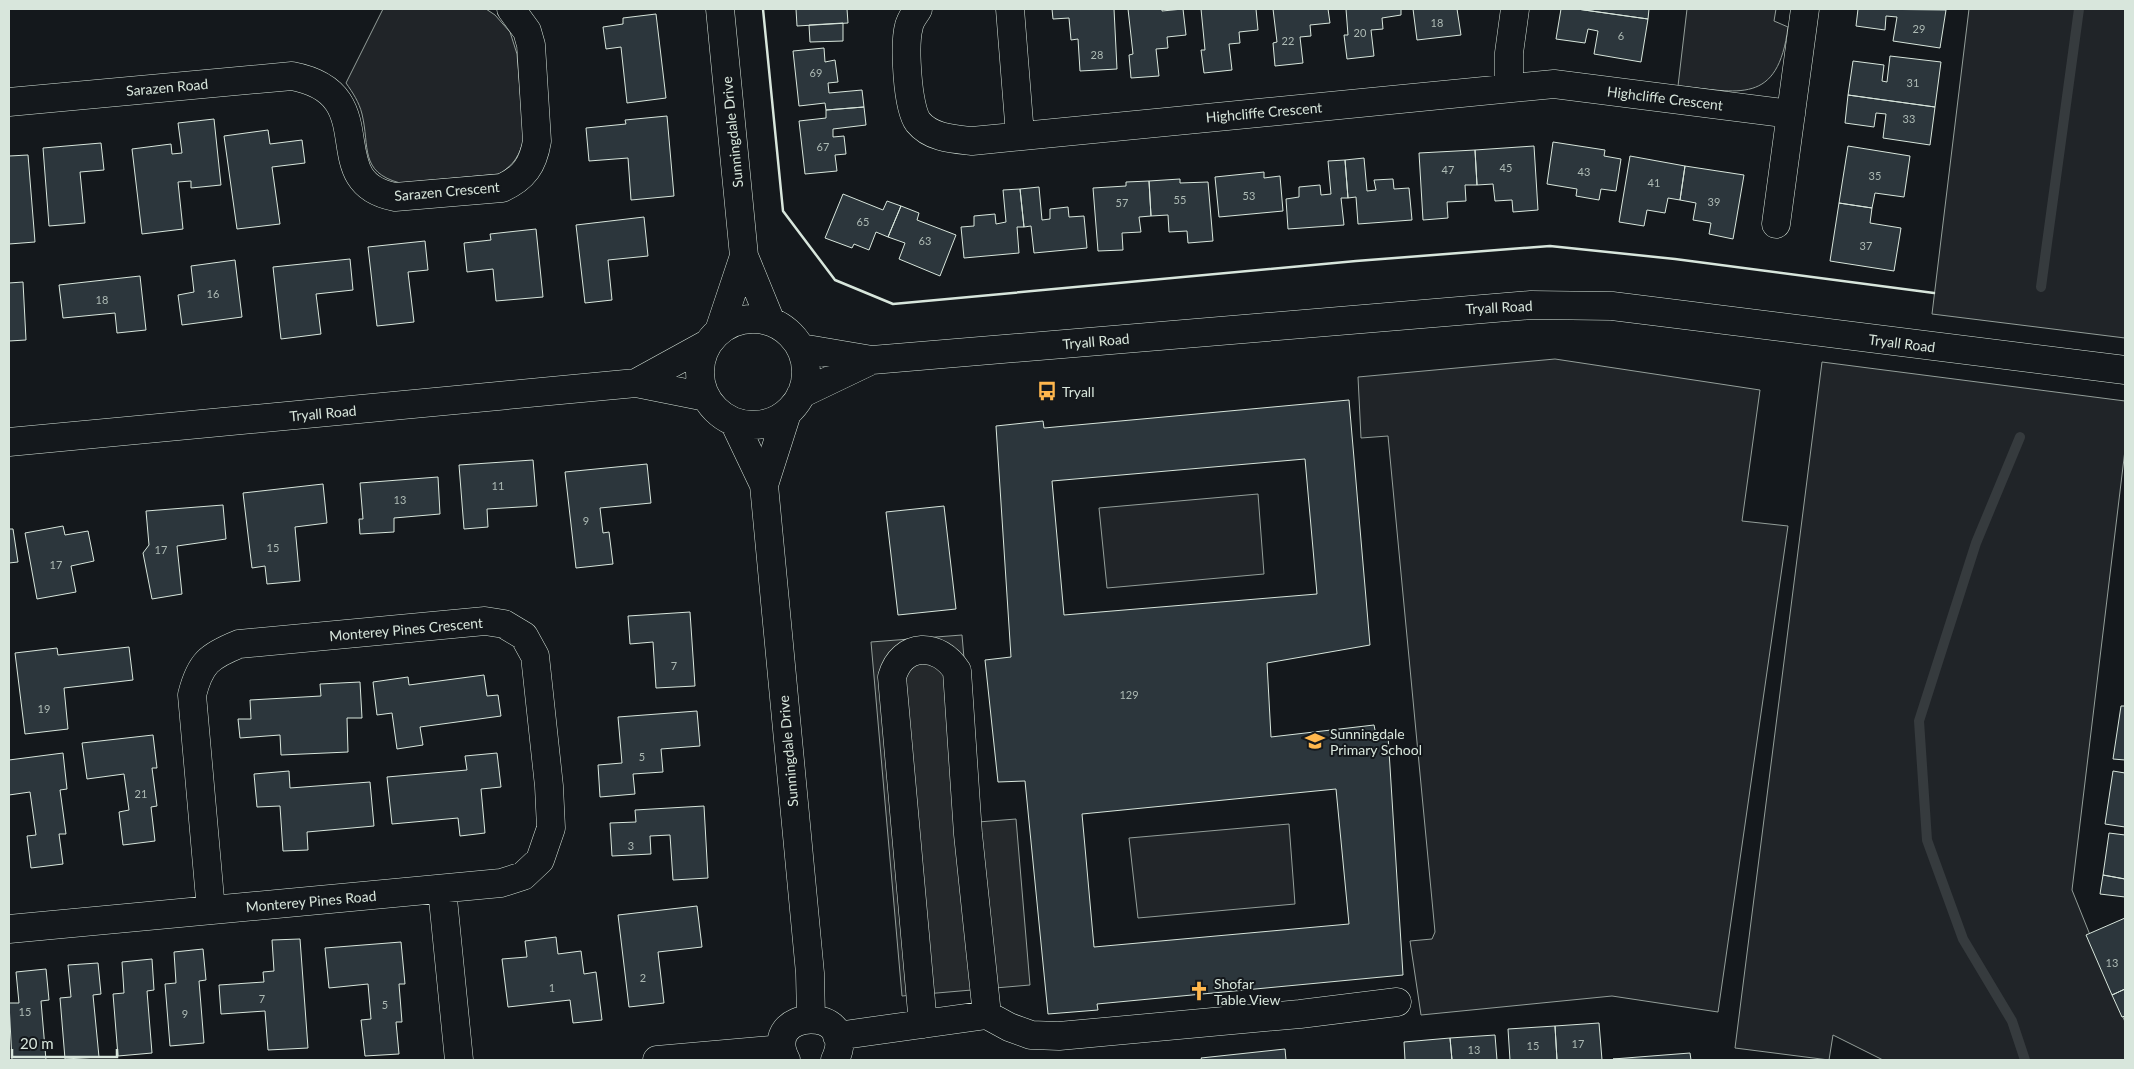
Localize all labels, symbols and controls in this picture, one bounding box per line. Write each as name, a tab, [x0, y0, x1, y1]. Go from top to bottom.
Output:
house number: 18	[1431, 16, 1443, 29]
house number: 29	[1913, 22, 1925, 35]
house number: 20	[1354, 26, 1367, 39]
house number: 6	[1618, 29, 1624, 42]
house number: 22	[1282, 34, 1294, 47]
house number: 28	[1091, 48, 1103, 61]
house number: 69	[810, 66, 822, 79]
street label: Sarazen Road	[125, 75, 209, 99]
street label: Sunningdale Drive	[718, 76, 746, 188]
house number: 31	[1907, 76, 1919, 89]
street label: Highcliffe Crescent	[1606, 82, 1724, 114]
street label: Highcliffe Crescent	[1205, 98, 1323, 126]
house number: 33	[1903, 112, 1915, 125]
house number: 67	[817, 140, 829, 153]
house number: 45	[1500, 161, 1512, 174]
house number: 47	[1442, 163, 1454, 176]
house number: 43	[1578, 165, 1590, 178]
house number: 35	[1869, 169, 1881, 182]
house number: 41	[1648, 176, 1660, 189]
street label: Sarazen Crescent	[394, 178, 500, 204]
house number: 53	[1243, 189, 1255, 202]
house number: 55	[1174, 193, 1186, 206]
house number: 39	[1708, 195, 1720, 208]
house number: 57	[1116, 196, 1128, 209]
house number: 65	[857, 215, 869, 228]
house number: 63	[919, 234, 931, 247]
house number: 37	[1860, 239, 1872, 252]
house number: 16	[207, 287, 219, 300]
house number: 18	[96, 293, 108, 306]
street label: Tryall Road	[1465, 297, 1533, 317]
street label: Tryall Road	[1062, 330, 1130, 352]
street label: Tryall Road	[1868, 330, 1936, 356]
bus stop icon: Tryall	[1036, 380, 1058, 402]
place label: Tryall	[1062, 383, 1094, 400]
street label: Tryall Road	[289, 402, 357, 424]
house number: 11	[492, 479, 504, 492]
house number: 13	[394, 493, 406, 506]
house number: 9	[583, 514, 589, 527]
house number: 15	[267, 541, 279, 554]
house number: 17	[155, 543, 167, 556]
house number: 17	[50, 558, 62, 571]
street label: Monterey Pines Crescent	[328, 614, 484, 644]
house number: 7	[671, 659, 677, 672]
house number: 129	[1119, 688, 1139, 701]
street label: Sunningdale Drive	[775, 695, 801, 807]
house number: 19	[38, 702, 50, 715]
place label: Sunningdale Primary School	[1330, 725, 1422, 758]
school or university icon: Sunningdale Primary School	[1304, 730, 1326, 752]
house number: 5	[639, 750, 645, 763]
house number: 21	[135, 787, 147, 800]
house number: 3	[628, 839, 634, 852]
street label: Monterey Pines Road	[245, 887, 377, 915]
house number: 13	[2106, 956, 2118, 969]
house number: 2	[640, 971, 646, 984]
place label: Shofar Table View	[1214, 975, 1280, 1008]
church icon: Shofar Table View	[1188, 980, 1210, 1002]
house number: 1	[549, 981, 555, 994]
house number: 7	[259, 992, 265, 1005]
house number: 5	[382, 998, 388, 1011]
house number: 15	[19, 1005, 31, 1018]
house number: 9	[182, 1007, 188, 1020]
scale bar	[12, 1026, 118, 1058]
text: 20 m	[20, 1034, 54, 1052]
house number: 17	[1572, 1037, 1584, 1050]
house number: 15	[1527, 1039, 1539, 1052]
house number: 13	[1468, 1043, 1480, 1056]

